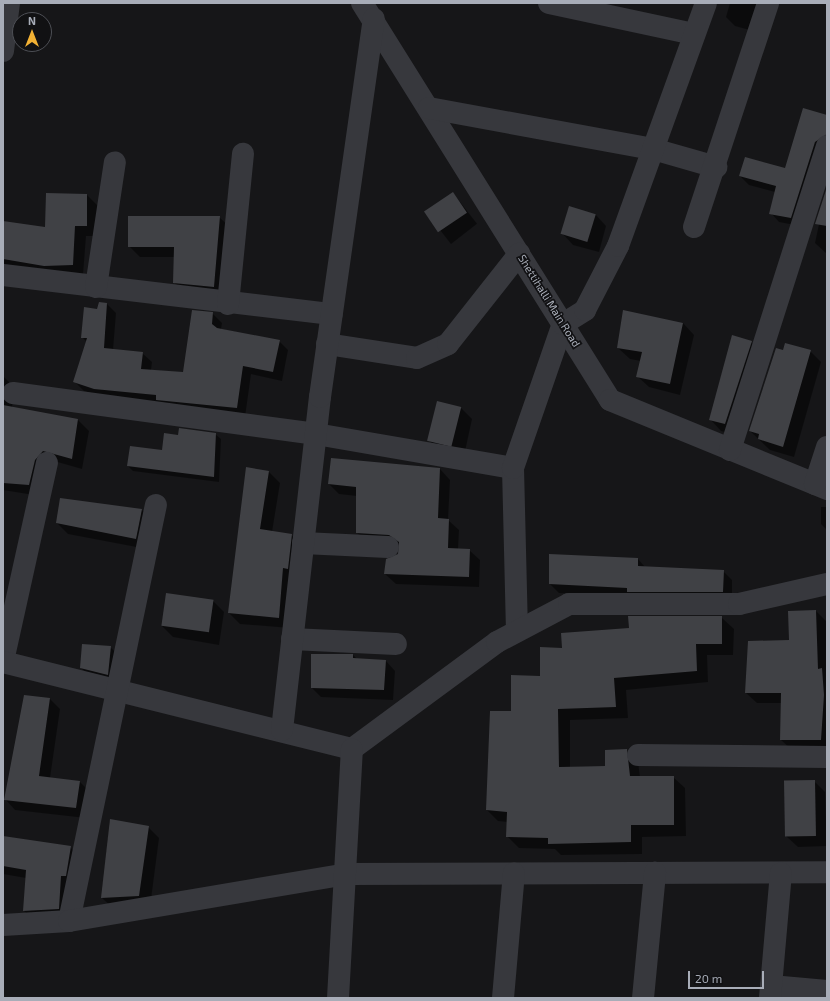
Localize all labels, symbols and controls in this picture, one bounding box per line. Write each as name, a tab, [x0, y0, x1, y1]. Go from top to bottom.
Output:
north arrow	[12, 12, 52, 52]
text: N	[28, 14, 36, 27]
street label: Shettihalli Main Road	[515, 252, 583, 350]
scale bar	[690, 963, 766, 989]
text: 20 m	[695, 971, 722, 985]

